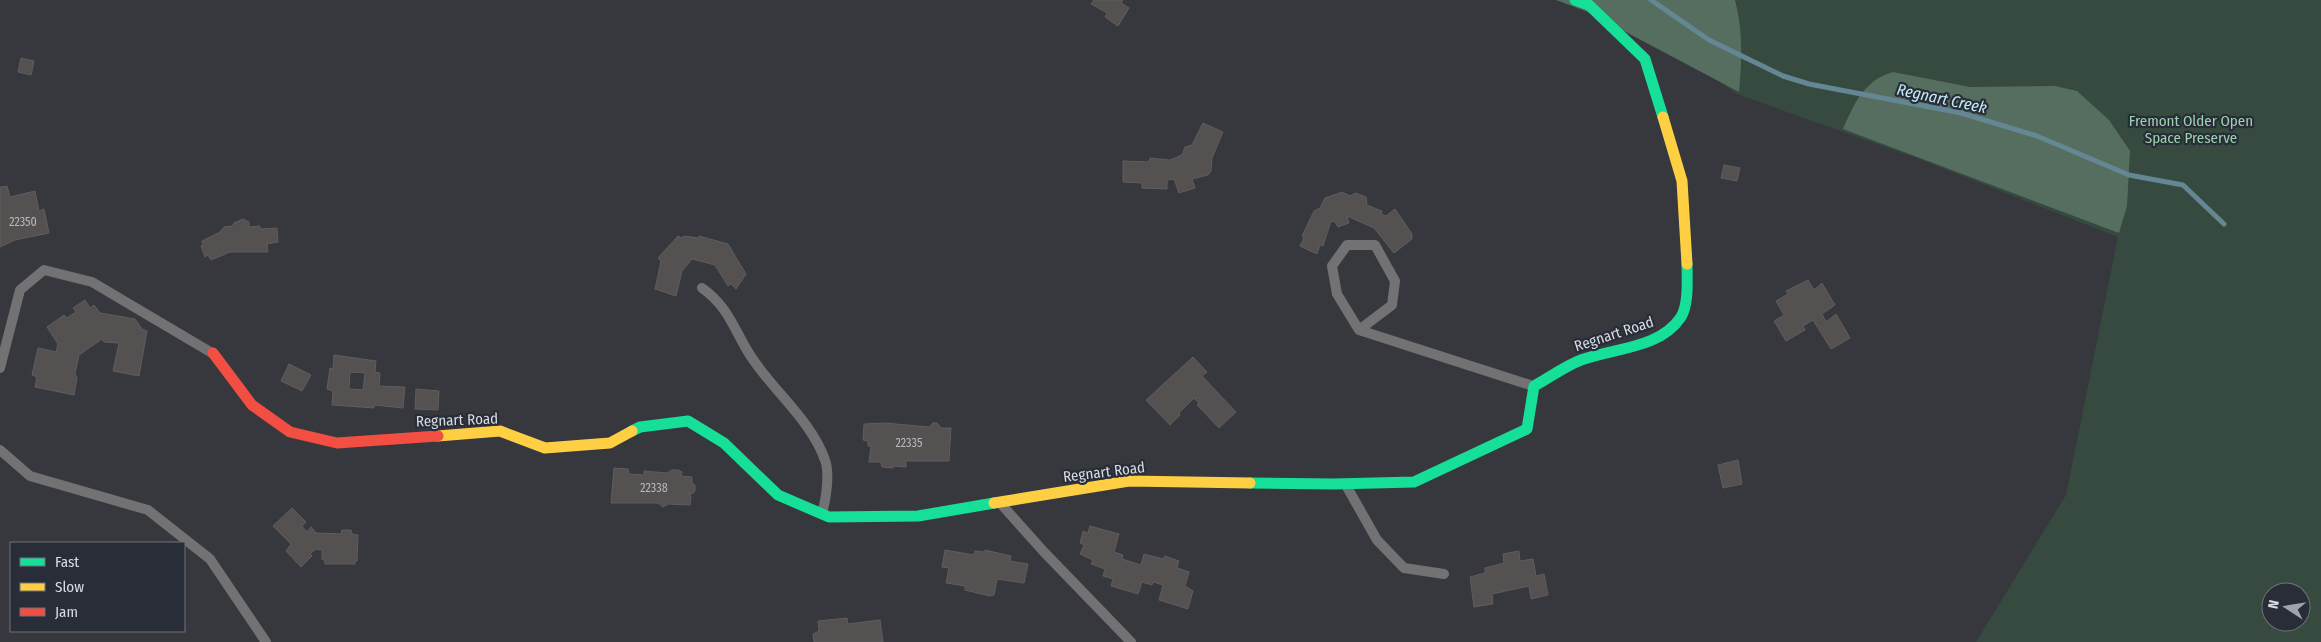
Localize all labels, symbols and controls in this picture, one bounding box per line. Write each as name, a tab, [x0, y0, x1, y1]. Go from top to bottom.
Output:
water label: Regnart Creek	[1895, 80, 1989, 117]
park label: Fremont Older Open Space Preserve	[2129, 112, 2253, 147]
house number: 22350	[9, 215, 37, 229]
street label: Regnart Road	[1572, 313, 1656, 355]
street label: Regnart Road	[415, 410, 499, 430]
house number: 22335	[896, 436, 923, 450]
street label: Regnart Road	[1062, 458, 1146, 486]
house number: 22338	[640, 481, 668, 495]
legend	[10, 542, 185, 632]
text: Fast	[55, 553, 79, 571]
text: Slow	[55, 578, 84, 596]
north arrow	[2261, 582, 2311, 632]
text: N	[2265, 599, 2283, 610]
text: Jam	[55, 603, 78, 621]

